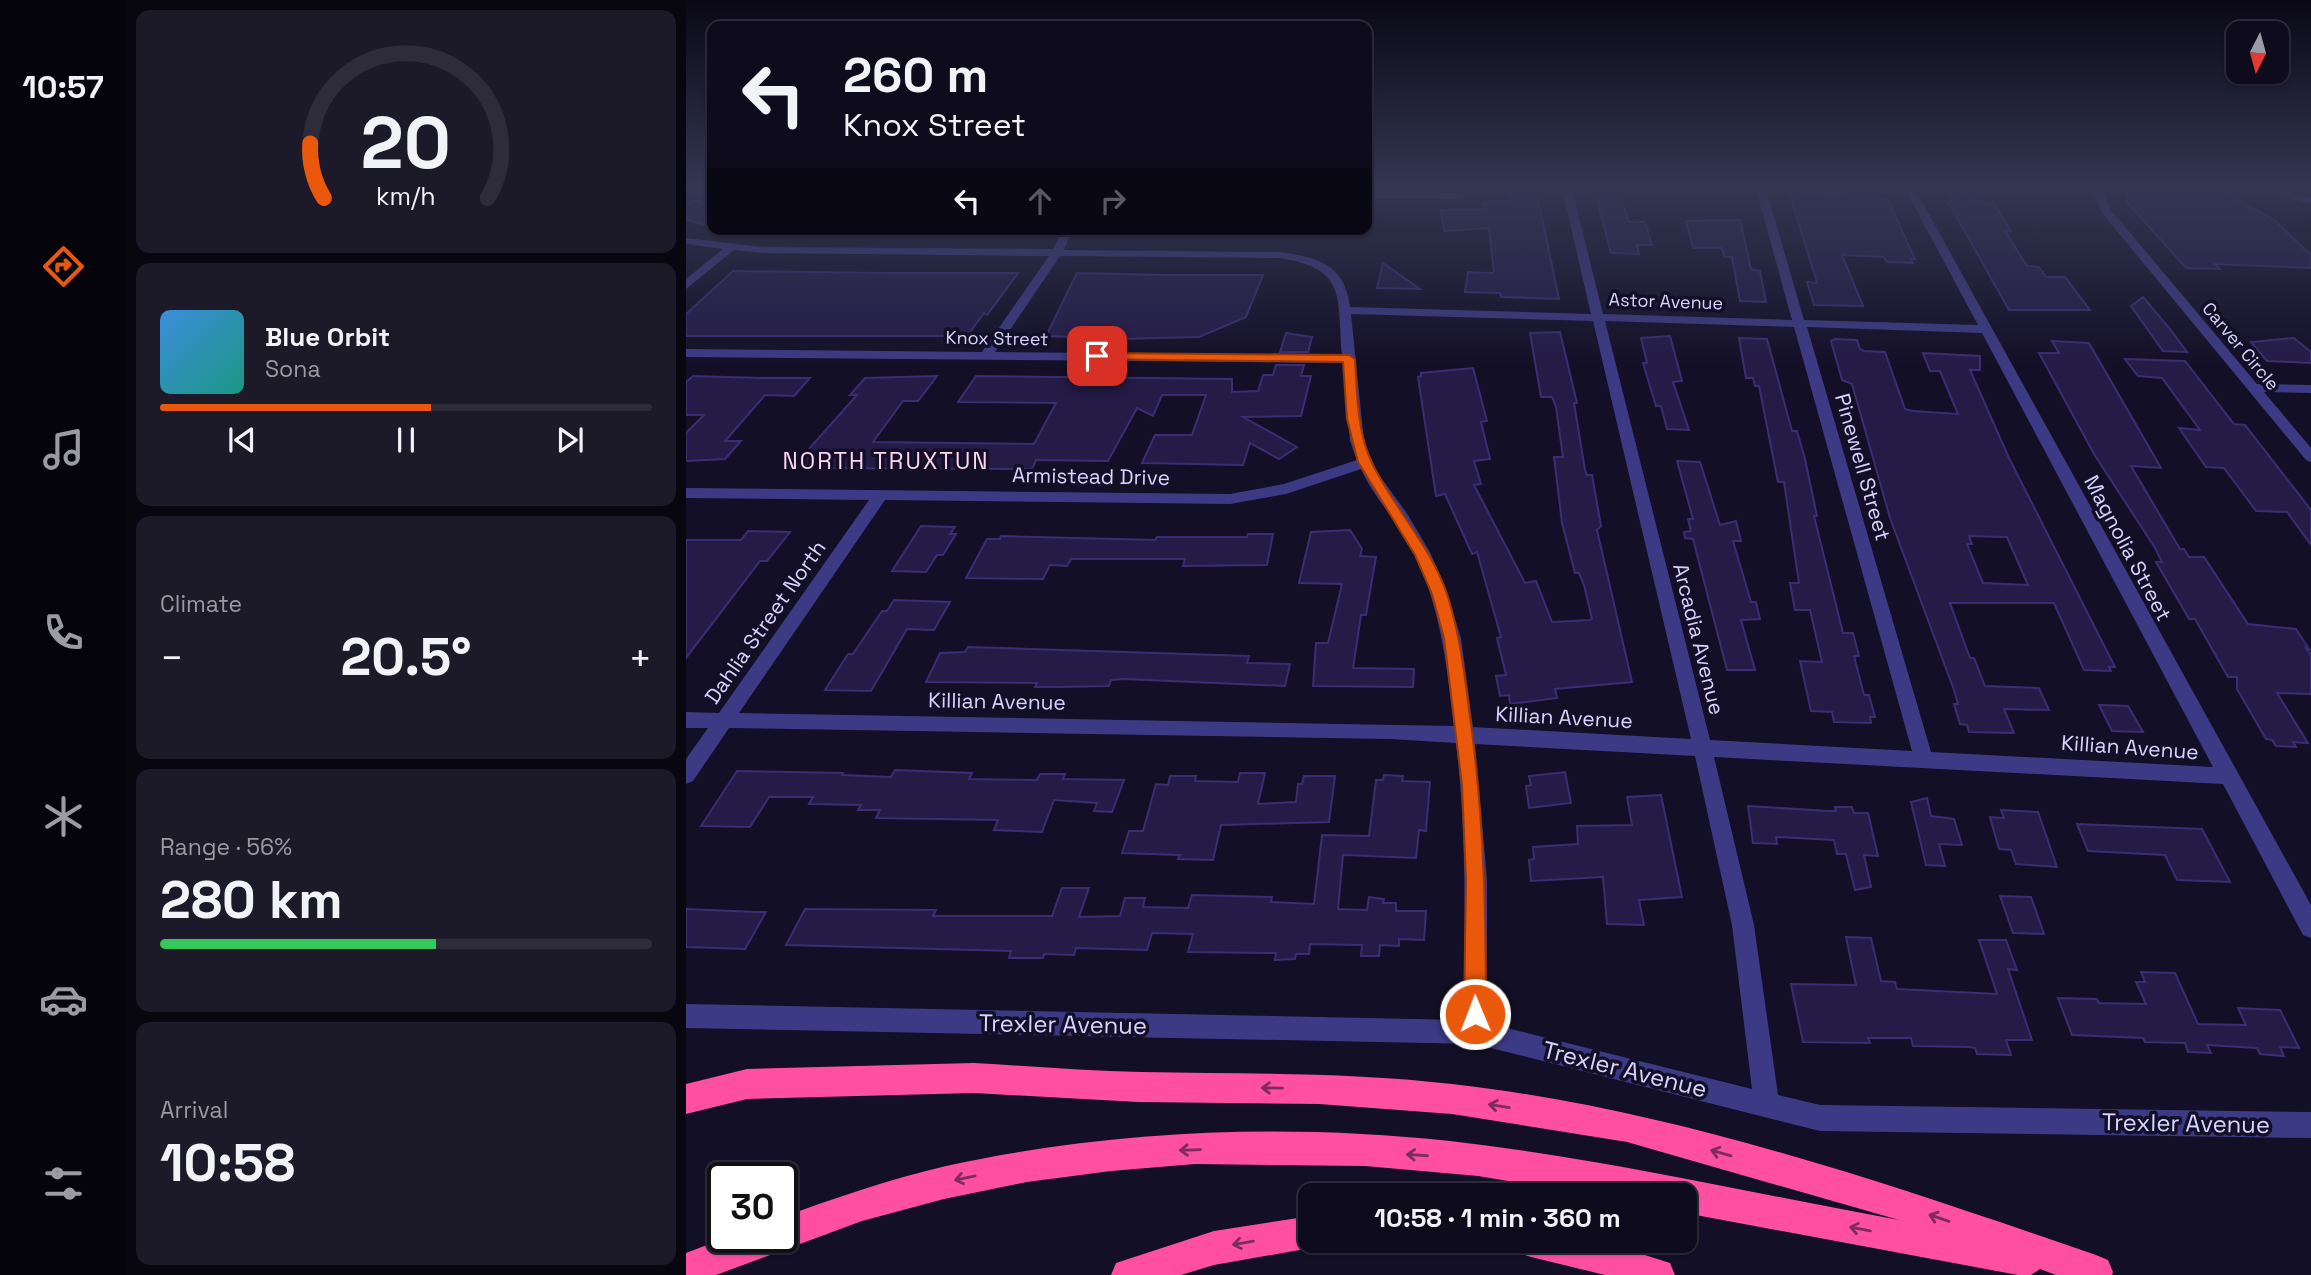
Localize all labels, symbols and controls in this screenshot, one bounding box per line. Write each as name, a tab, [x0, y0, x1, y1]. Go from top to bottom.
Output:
north arrow	[2226, 21, 2289, 84]
map controls	[2226, 21, 2289, 84]
text: 260 m	[843, 44, 988, 106]
icon: left	[728, 49, 819, 140]
text: 10:57	[22, 67, 104, 107]
text: 20	[361, 96, 451, 189]
text: Knox Street	[843, 105, 1026, 145]
text: km/h	[376, 179, 436, 211]
icon: left	[948, 182, 986, 220]
icon: ahead	[1021, 182, 1059, 220]
icon: right	[1094, 182, 1132, 220]
icon: directions	[39, 242, 88, 291]
street label: Astor Avenue	[1608, 288, 1724, 314]
street label: Carver Circle	[2197, 297, 2285, 395]
text: Blue Orbit	[265, 320, 390, 354]
street label: Knox Street	[945, 326, 1049, 350]
pin	[1067, 326, 1127, 386]
icon: arrive	[1078, 337, 1116, 375]
text: Sona	[265, 354, 321, 384]
street label: Pinewell Street	[1829, 390, 1897, 544]
icon: previous	[223, 421, 261, 459]
icon: pause	[387, 421, 425, 459]
icon: next	[551, 421, 589, 459]
icon: music	[39, 425, 88, 474]
district label: NORTH TRUXTUN	[782, 446, 990, 476]
street label: Armistead Drive	[1012, 461, 1170, 491]
street label: Magnolia Street	[2078, 470, 2178, 626]
street label: Dahlia Street North	[698, 535, 832, 709]
street label: Arcadia Avenue	[1667, 560, 1731, 718]
text: Climate	[160, 589, 242, 619]
icon: phone	[39, 608, 88, 657]
text: 20.5°	[340, 624, 472, 690]
text: −	[160, 634, 184, 682]
text: +	[628, 634, 652, 682]
street label: Killian Avenue	[928, 686, 1066, 716]
street label: Killian Avenue	[1495, 700, 1633, 734]
street label: Killian Avenue	[2060, 729, 2200, 765]
icon: climate	[39, 792, 88, 841]
text: Range · 56%	[160, 832, 292, 862]
text: 280 km	[160, 867, 343, 933]
icon: car	[39, 975, 88, 1024]
position arrow	[1438, 977, 1512, 1051]
street label: Trexler Avenue	[979, 1007, 1147, 1041]
street label: Trexler Avenue	[1540, 1034, 1710, 1104]
one-way arrow	[1261, 1082, 1284, 1095]
text: Arrival	[160, 1095, 228, 1125]
one-way arrow	[1488, 1100, 1510, 1113]
street label: Trexler Avenue	[2102, 1106, 2270, 1140]
text: 10:58	[160, 1130, 295, 1196]
one-way arrow	[1179, 1144, 1202, 1157]
one-way arrow	[1710, 1146, 1732, 1159]
one-way arrow	[1406, 1148, 1429, 1161]
icon: filters	[39, 1159, 88, 1208]
speed limit sign: 30	[707, 1162, 798, 1253]
one-way arrow	[954, 1172, 977, 1185]
text: 10:58 · 1 min · 360 m	[1374, 1201, 1621, 1235]
one-way arrow	[1928, 1211, 1950, 1223]
one-way arrow	[1849, 1222, 1872, 1235]
one-way arrow	[1233, 1237, 1255, 1250]

